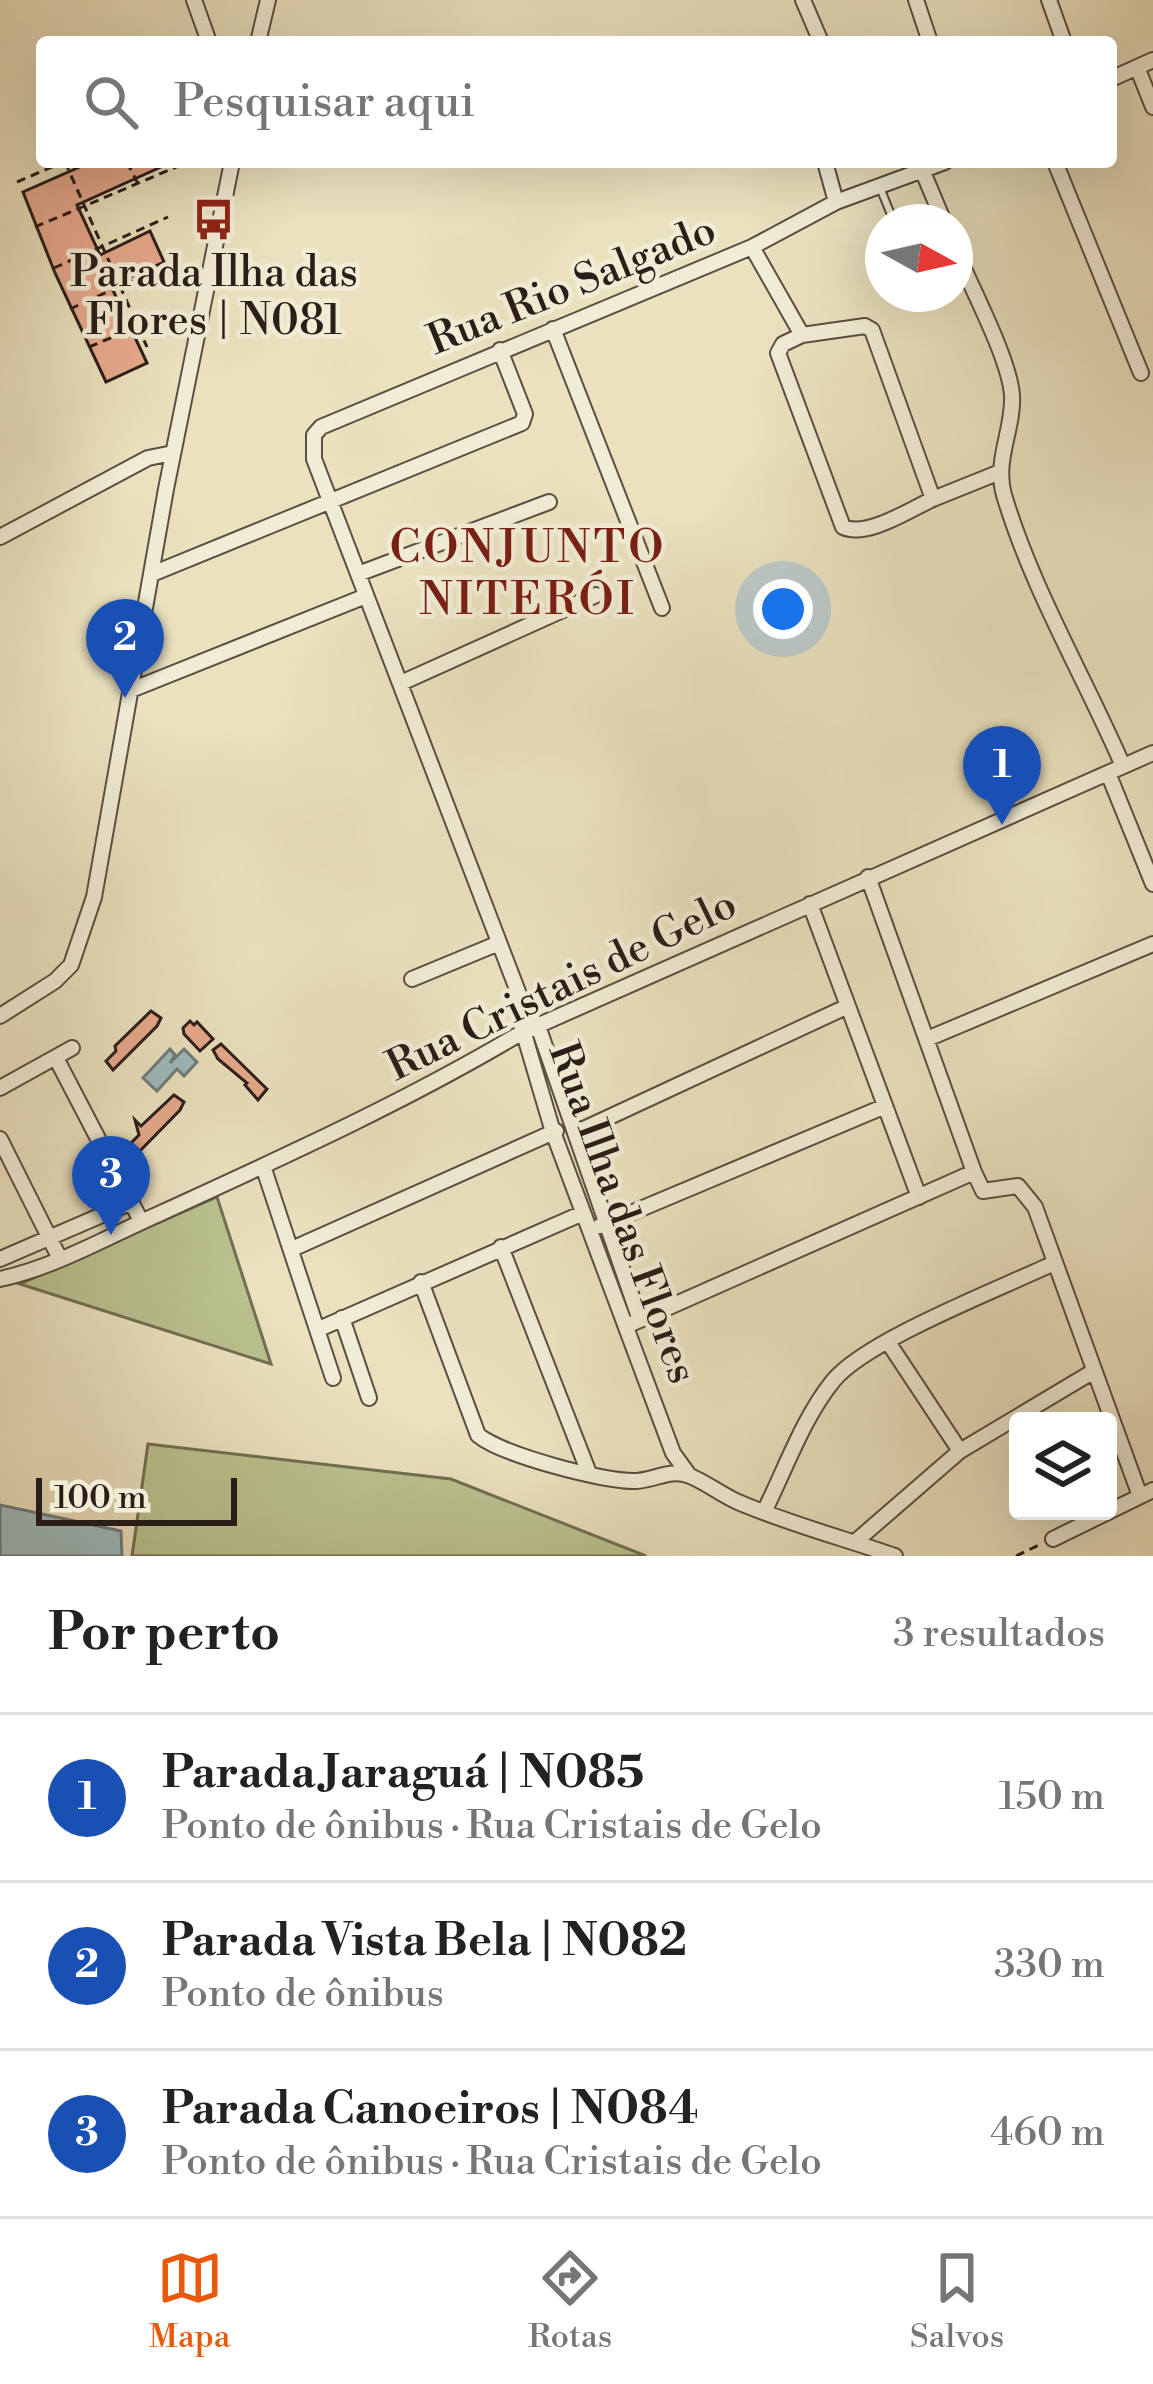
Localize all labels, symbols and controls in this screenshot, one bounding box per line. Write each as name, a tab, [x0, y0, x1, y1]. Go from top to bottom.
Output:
search box	[36, 36, 1117, 168]
icon: search	[78, 69, 144, 135]
text: Pesquisar aqui	[174, 74, 475, 131]
bus stop icon: Parada Ilha das Flores | N081	[191, 196, 237, 242]
street label: Rua Rio Salgado	[420, 204, 724, 369]
north arrow	[865, 204, 973, 312]
place label: Parada Ilha das Flores | N081	[70, 247, 358, 348]
district label: CONJUNTO NITERÓI	[390, 520, 666, 629]
your location	[753, 579, 813, 639]
pin: 2	[86, 599, 164, 698]
pin: 1	[963, 726, 1041, 825]
street label: Rua Cristais de Gelo	[378, 878, 746, 1094]
street label: Rua Ilha das Flores	[536, 1035, 708, 1391]
pin: 3	[72, 1136, 150, 1235]
map controls	[1009, 1412, 1117, 1520]
button: layers	[1009, 1412, 1117, 1520]
scale bar	[36, 1472, 237, 1525]
text: 100 m	[54, 1478, 147, 1519]
text: Por perto	[48, 1602, 280, 1666]
text: 3 resultados	[893, 1610, 1105, 1659]
text: Parada Jaraguá | N085	[162, 1745, 644, 1802]
text: 1	[78, 1773, 96, 1822]
text: 150 m	[999, 1773, 1105, 1822]
text: Ponto de ônibus · Rua Cristais de Gelo	[162, 1802, 822, 1851]
text: Parada Vista Bela | N082	[162, 1913, 687, 1970]
text: 2	[75, 1941, 99, 1990]
text: 330 m	[994, 1941, 1105, 1990]
text: Ponto de ônibus	[162, 1970, 444, 2019]
text: Parada Canoeiros | N084	[162, 2081, 699, 2138]
text: 3	[75, 2109, 99, 2158]
text: 460 m	[990, 2109, 1105, 2158]
text: Ponto de ônibus · Rua Cristais de Gelo	[162, 2138, 822, 2187]
tab: Mapa	[149, 2245, 230, 2358]
tab: Rotas	[528, 2245, 612, 2358]
tab: Salvos	[910, 2245, 1004, 2358]

